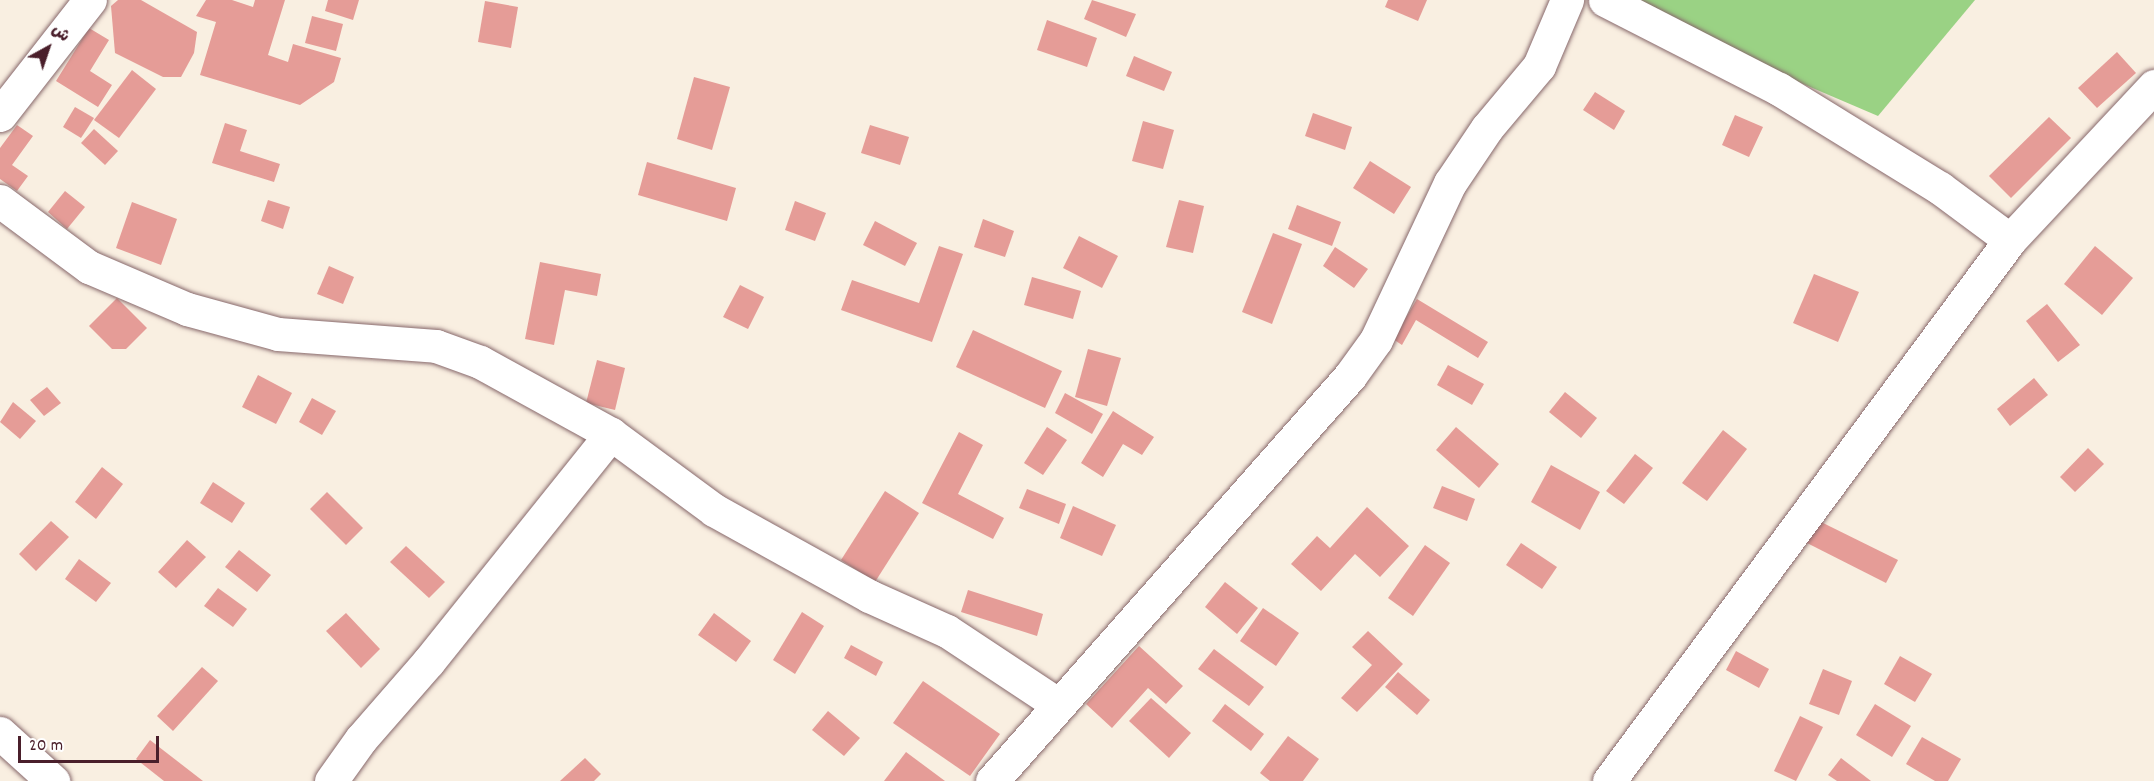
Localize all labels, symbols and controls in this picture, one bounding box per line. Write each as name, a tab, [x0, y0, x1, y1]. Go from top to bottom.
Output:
north arrow	[18, 18, 78, 78]
text: ش	[46, 19, 74, 48]
scale bar	[21, 724, 162, 762]
text: 20 m	[29, 734, 63, 759]

